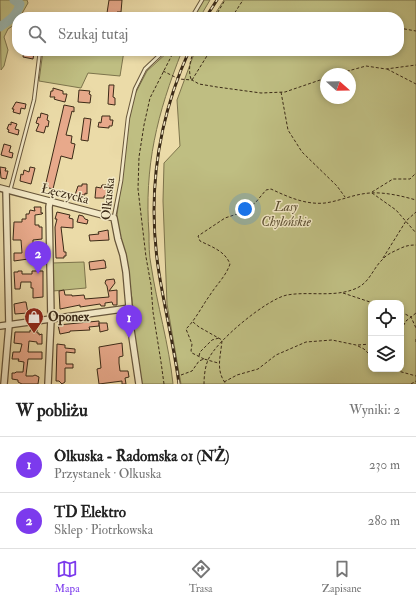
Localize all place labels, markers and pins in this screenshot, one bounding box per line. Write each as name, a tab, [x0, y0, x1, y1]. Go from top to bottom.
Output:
pin: 2	[25, 241, 51, 274]
pin: 1	[116, 305, 142, 338]
shop icon: Oponex	[23, 306, 45, 334]
place label: Oponex	[48, 309, 90, 326]

